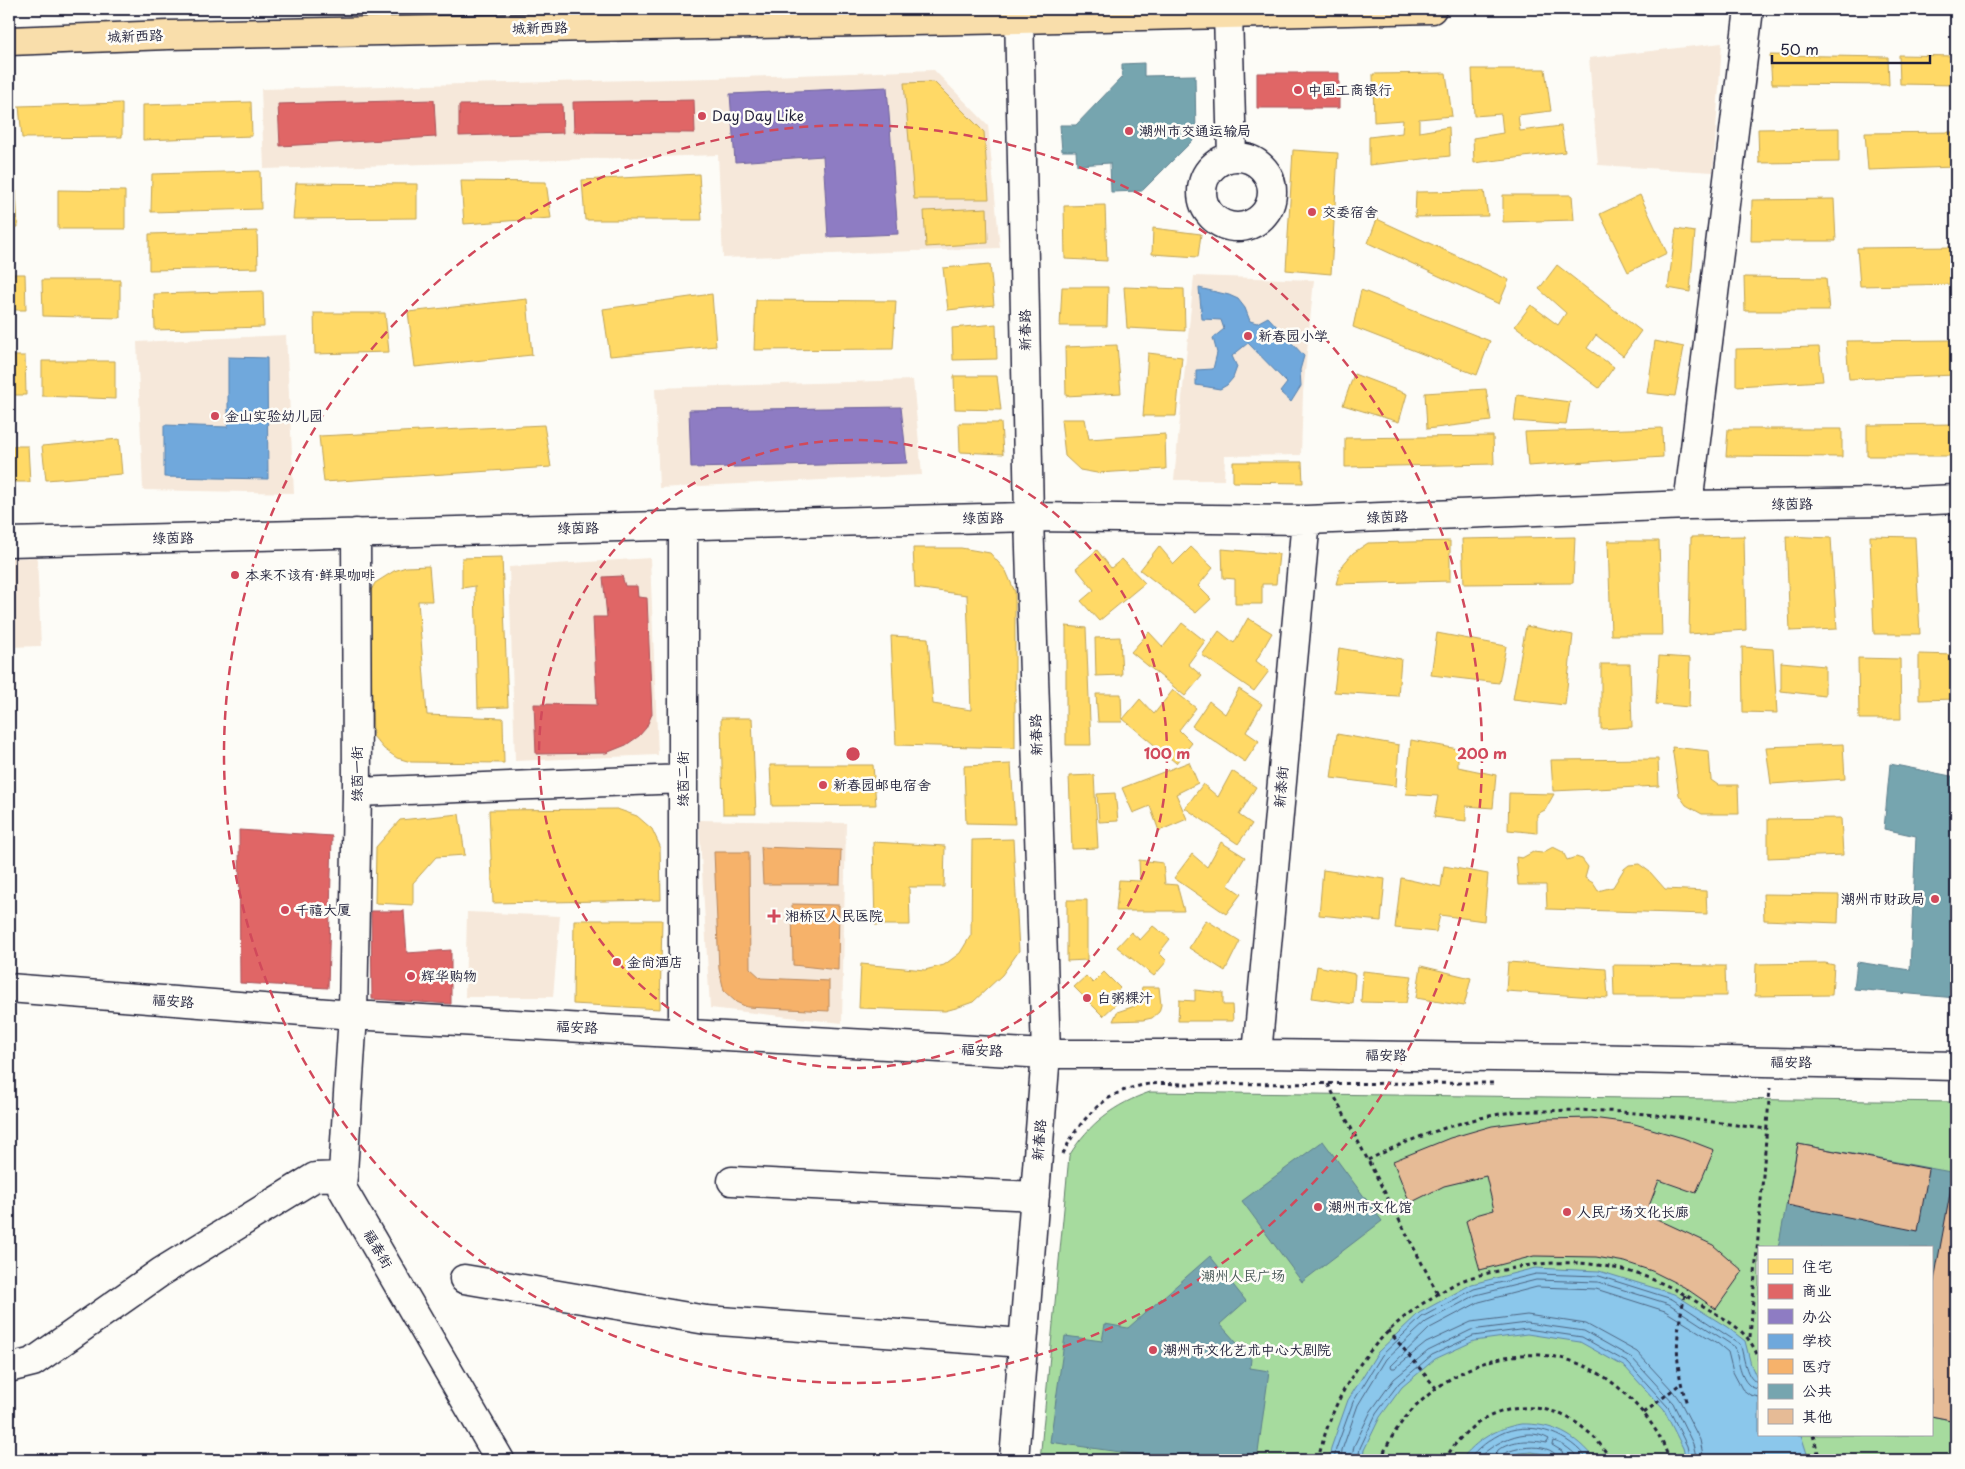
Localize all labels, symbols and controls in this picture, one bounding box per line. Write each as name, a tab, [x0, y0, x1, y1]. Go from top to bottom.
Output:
street label: 城新西路	[512, 17, 568, 38]
street label: 城新西路	[107, 24, 163, 47]
scale bar	[1772, 32, 1930, 64]
text: 50 m	[1780, 37, 1819, 60]
place label: 中国工商银行	[1308, 79, 1392, 100]
marker: 中国工商银行	[1292, 84, 1304, 96]
place label: Day Day Like	[712, 105, 804, 126]
marker: Day Day Like	[696, 110, 708, 122]
place label: 潮州市交通运输局	[1139, 120, 1251, 141]
marker: 潮州市交通运输局	[1123, 125, 1135, 137]
place label: 交委宿舍	[1322, 201, 1378, 222]
marker: 交委宿舍	[1306, 206, 1318, 218]
street label: 新春路	[1014, 309, 1035, 351]
place label: 新春园小学	[1258, 325, 1328, 346]
marker: 新春园小学	[1242, 330, 1254, 342]
place label: 金山实验幼儿园	[225, 405, 323, 426]
marker: 金山实验幼儿园	[209, 410, 221, 422]
street label: 绿茵路	[1771, 493, 1813, 514]
street label: 绿茵路	[1366, 505, 1408, 528]
street label: 绿茵路	[962, 507, 1004, 528]
street label: 绿茵路	[557, 517, 599, 538]
street label: 绿茵路	[152, 527, 194, 548]
place label: 本来不该有·鲜果咖啡	[245, 564, 375, 585]
marker: 本来不该有·鲜果咖啡	[229, 569, 241, 581]
street label: 新春路	[1024, 714, 1047, 756]
text: 100 m	[1144, 741, 1190, 764]
text: 200 m	[1457, 741, 1507, 764]
centre of rings	[844, 745, 862, 763]
street label: 绿茵一街	[346, 746, 367, 802]
street label: 绿茵二街	[672, 751, 693, 807]
street label: 新泰街	[1268, 765, 1293, 809]
place label: 新春园邮电宿舍	[833, 774, 931, 795]
marker: 新春园邮电宿舍	[817, 779, 829, 791]
place label: 潮州市财政局	[1841, 888, 1925, 909]
marker: 潮州市财政局	[1929, 893, 1941, 905]
place label: 千禧大厦	[295, 899, 351, 920]
marker: 千禧大厦	[279, 904, 291, 916]
place label: 湘桥区人民医院	[785, 905, 883, 926]
marker: 湘桥区人民医院	[767, 909, 781, 923]
place label: 金尚酒店	[627, 951, 683, 972]
marker: 金尚酒店	[611, 956, 623, 968]
place label: 辉华购物	[421, 965, 477, 986]
marker: 辉华购物	[405, 970, 417, 982]
place label: 白粥粿汁	[1097, 987, 1153, 1008]
street label: 福安路	[151, 989, 195, 1012]
marker: 白粥粿汁	[1081, 992, 1093, 1004]
street label: 福安路	[556, 1015, 599, 1038]
street label: 福安路	[961, 1038, 1004, 1061]
street label: 福安路	[1365, 1044, 1407, 1065]
street label: 福安路	[1770, 1051, 1812, 1072]
street label: 新春路	[1026, 1118, 1051, 1162]
place label: 潮州市文化馆	[1328, 1196, 1412, 1217]
marker: 潮州市文化馆	[1312, 1201, 1324, 1213]
place label: 人民广场文化长廊	[1577, 1201, 1689, 1222]
marker: 人民广场文化长廊	[1561, 1206, 1573, 1218]
street label: 福春街	[359, 1225, 398, 1272]
legend	[1758, 1246, 1932, 1436]
text: 住宅	[1802, 1254, 1832, 1277]
park label: 潮州人民广场	[1201, 1265, 1285, 1286]
text: 商业	[1802, 1278, 1832, 1301]
text: 办公	[1802, 1304, 1832, 1327]
text: 学校	[1802, 1328, 1832, 1351]
place label: 潮州市文化艺术中心大剧院	[1163, 1339, 1331, 1360]
marker: 潮州市文化艺术中心大剧院	[1147, 1344, 1159, 1356]
text: 医疗	[1802, 1354, 1832, 1377]
text: 公共	[1802, 1378, 1832, 1401]
text: 其他	[1802, 1404, 1832, 1427]

